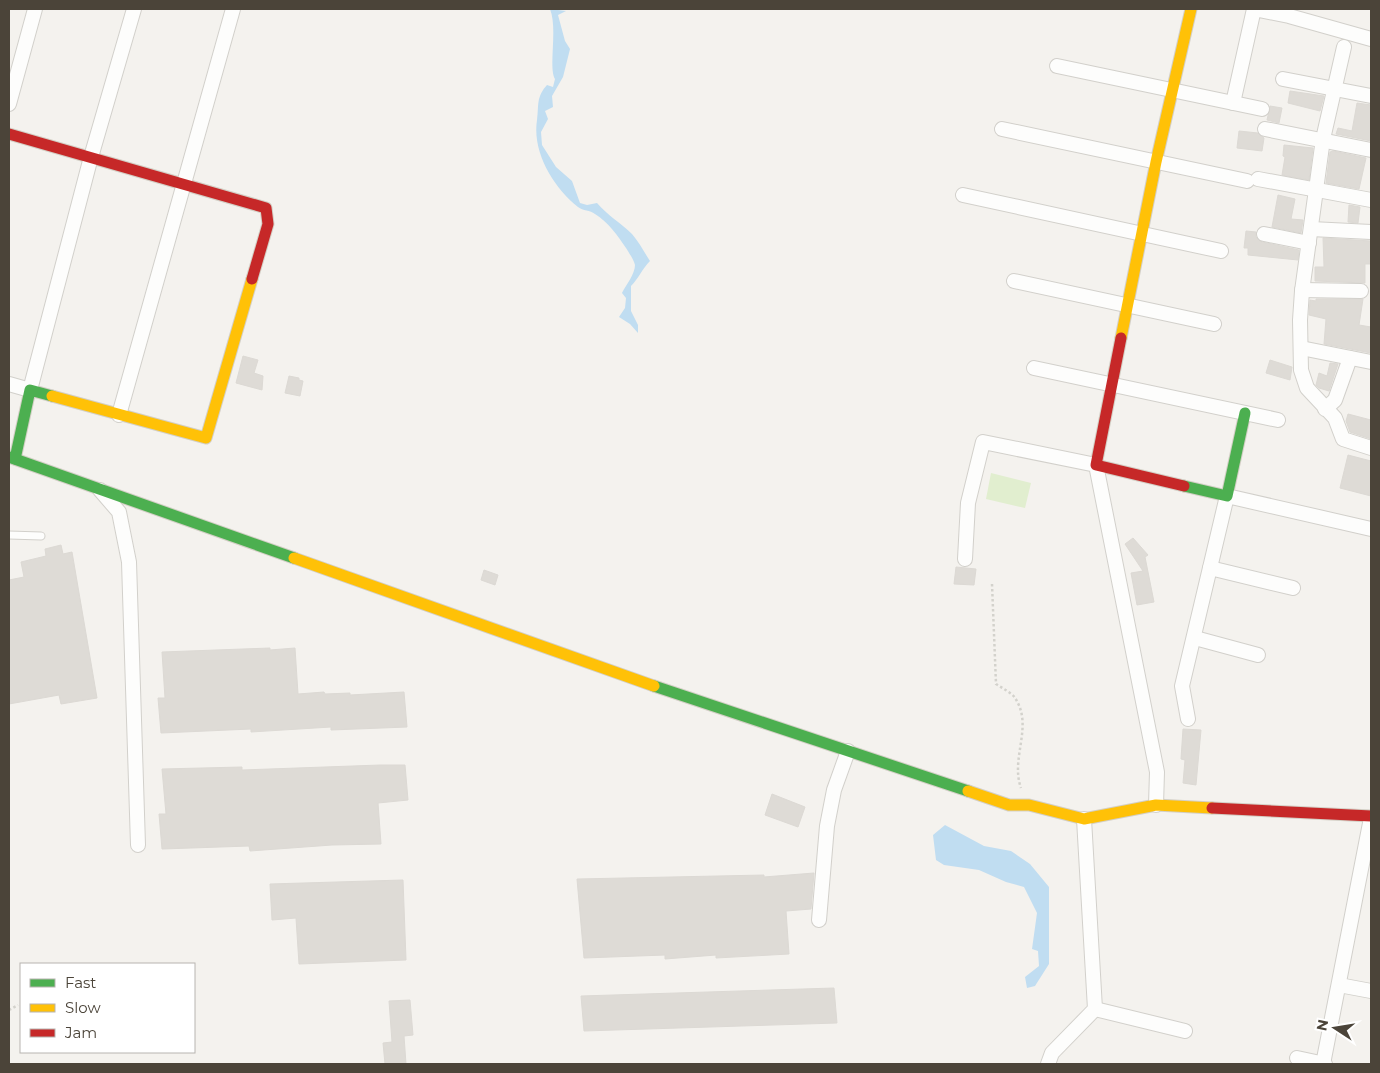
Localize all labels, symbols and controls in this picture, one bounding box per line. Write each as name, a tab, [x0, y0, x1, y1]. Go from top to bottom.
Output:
legend	[20, 963, 195, 1053]
text: Fast	[65, 973, 96, 992]
text: Slow	[65, 998, 101, 1017]
north arrow	[1310, 1003, 1360, 1053]
text: N	[1312, 1018, 1332, 1033]
text: Jam	[64, 1023, 97, 1042]

